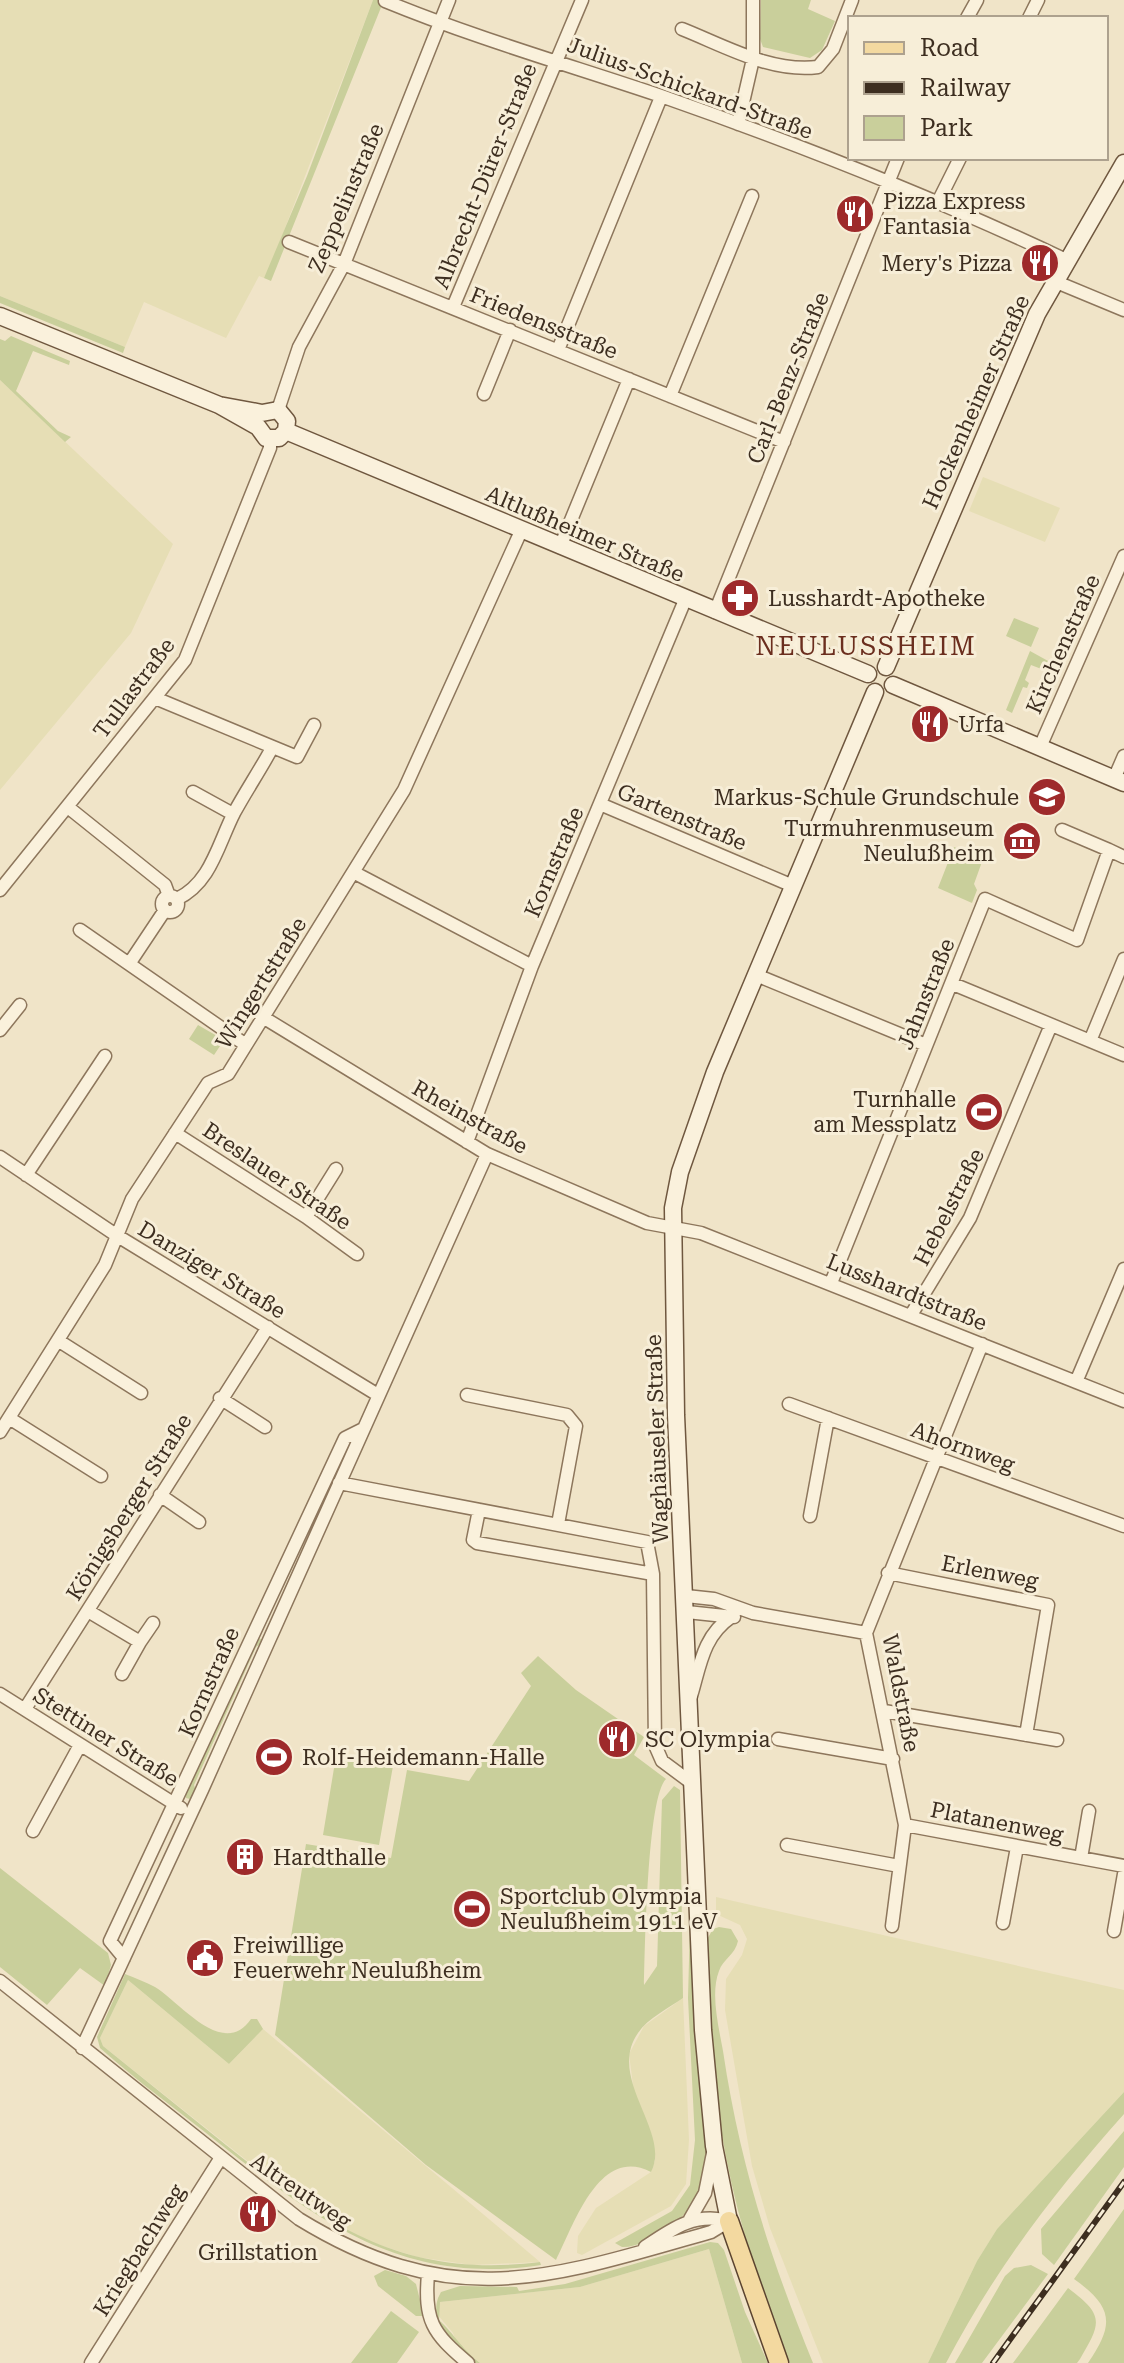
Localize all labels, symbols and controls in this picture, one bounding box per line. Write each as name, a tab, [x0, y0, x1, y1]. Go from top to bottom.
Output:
legend	[848, 16, 1108, 160]
street label: Julius-Schickard-Straße	[564, 32, 816, 144]
text: Road	[920, 34, 979, 62]
street label: Albrecht-Dürer-Straße	[428, 60, 542, 292]
text: Railway	[920, 74, 1011, 102]
text: Park	[920, 114, 973, 142]
street label: Zeppelinstraße	[303, 120, 389, 276]
place label: Pizza Express Fantasia	[883, 189, 1025, 239]
restaurant icon: Pizza Express Fantasia	[834, 193, 876, 235]
restaurant icon: Mery's Pizza	[1019, 242, 1061, 284]
place label: Mery's Pizza	[882, 251, 1012, 276]
street label: Friedensstraße	[466, 282, 622, 364]
street label: Carl-Benz-Straße	[742, 289, 834, 467]
street label: Hockenheimer Straße	[917, 291, 1035, 513]
street label: Altlußheimer Straße	[482, 481, 688, 587]
street label: Kirchenstraße	[1021, 570, 1105, 718]
pharmacy icon: Lusshardt-Apotheke	[719, 577, 761, 619]
place label: Lusshardt-Apotheke	[768, 586, 985, 611]
district label: NEULUSSHEIM	[755, 631, 977, 661]
street label: Tullastraße	[88, 633, 180, 743]
restaurant icon: Urfa	[909, 703, 951, 745]
place label: Urfa	[958, 712, 1005, 737]
school or university icon: Markus-Schule Grundschule	[1026, 776, 1068, 818]
street label: Gartenstraße	[614, 778, 750, 856]
place label: Markus-Schule Grundschule	[714, 785, 1019, 810]
street label: Kornstraße	[520, 803, 588, 921]
place label: Turmuhrenmuseum Neulußheim	[784, 816, 994, 866]
museum icon: Turmuhrenmuseum Neulußheim	[1001, 820, 1043, 862]
street label: Wingertstraße	[211, 913, 311, 1053]
street label: Jahnstraße	[892, 935, 960, 1053]
street label: Rheinstraße	[408, 1075, 532, 1159]
place label: Turnhalle am Messplatz	[813, 1087, 956, 1137]
sports icon: Turnhalle am Messplatz	[963, 1091, 1005, 1133]
street label: Breslauer Straße	[198, 1117, 356, 1235]
street label: Hebelstraße	[909, 1144, 989, 1270]
street label: Danziger Straße	[134, 1216, 290, 1324]
street label: Lusshardtstraße	[823, 1248, 991, 1336]
street label: Waghäuseler Straße	[641, 1334, 673, 1544]
street label: Königsberger Straße	[61, 1409, 197, 1605]
street label: Ahornweg	[908, 1417, 1019, 1477]
street label: Erlenweg	[939, 1550, 1041, 1594]
street label: Kornstraße	[174, 1623, 244, 1741]
street label: Waldstraße	[877, 1632, 925, 1754]
street label: Stettiner Straße	[29, 1682, 183, 1792]
restaurant icon: SC Olympia	[596, 1718, 638, 1760]
place label: SC Olympia	[645, 1727, 771, 1752]
sports icon: Rolf-Heidemann-Halle	[253, 1736, 295, 1778]
place label: Rolf-Heidemann-Halle	[302, 1745, 545, 1770]
street label: Platanenweg	[928, 1797, 1066, 1847]
building icon: Hardthalle	[224, 1836, 266, 1878]
place label: Hardthalle	[273, 1845, 386, 1870]
place label: Sportclub Olympia Neulußheim 1911 eV	[500, 1884, 718, 1934]
sports icon: Sportclub Olympia Neulußheim 1911 eV	[451, 1888, 493, 1930]
place label: Freiwillige Feuerwehr Neulußheim	[233, 1933, 482, 1983]
public building icon: Freiwillige Feuerwehr Neulußheim	[184, 1937, 226, 1979]
street label: Altreutweg	[246, 2148, 356, 2234]
street label: Kriegbachweg	[88, 2179, 190, 2321]
restaurant icon: Grillstation	[237, 2193, 279, 2235]
place label: Grillstation	[198, 2240, 318, 2265]

